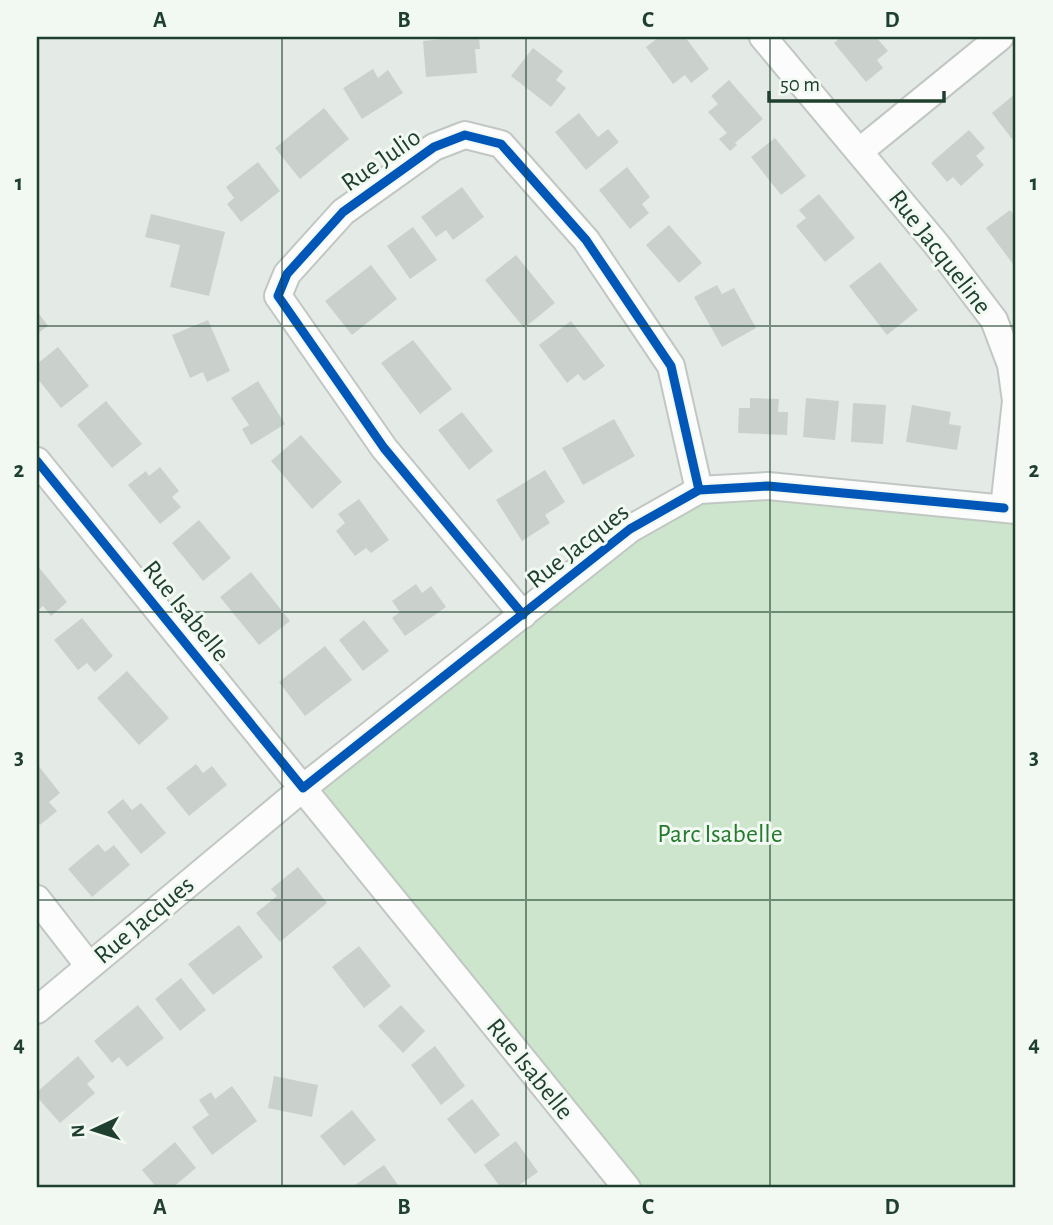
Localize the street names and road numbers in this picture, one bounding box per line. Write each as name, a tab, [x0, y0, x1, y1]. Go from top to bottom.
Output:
street label: Rue Julio	[337, 124, 425, 196]
street label: Rue Jacqueline	[884, 185, 996, 319]
street label: Rue Jacques	[522, 498, 634, 594]
street label: Rue Isabelle	[138, 556, 234, 666]
street label: Rue Jacques	[89, 871, 199, 969]
street label: Rue Isabelle	[482, 1014, 578, 1124]

